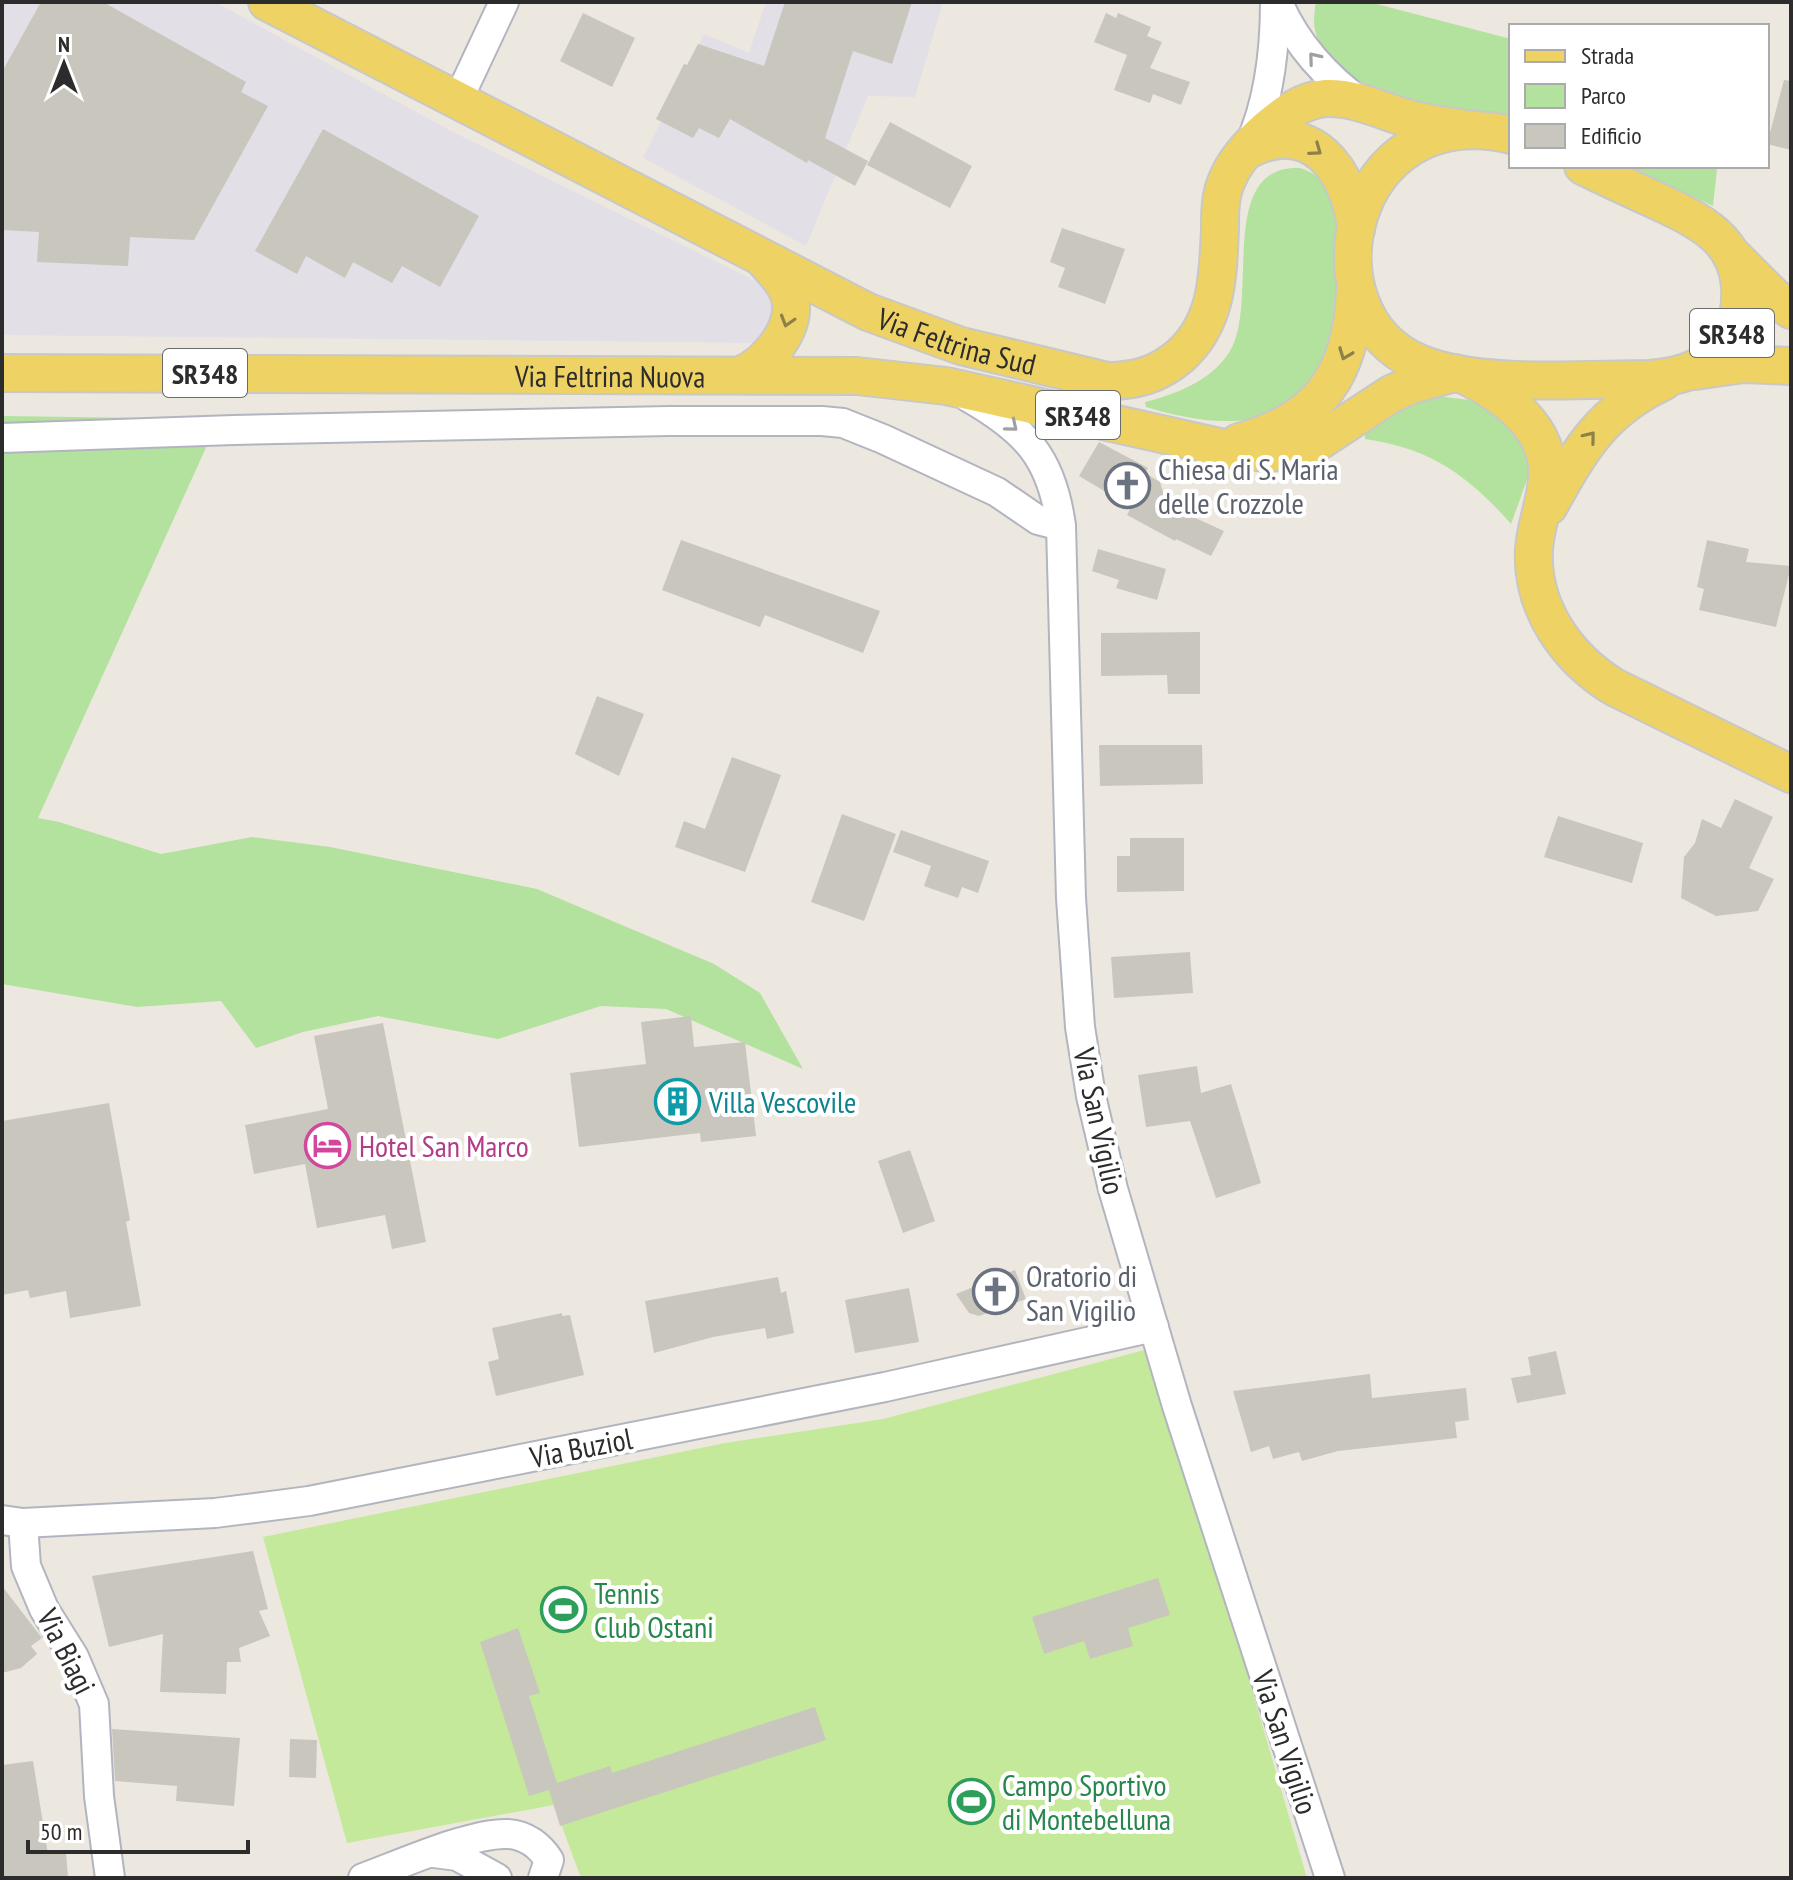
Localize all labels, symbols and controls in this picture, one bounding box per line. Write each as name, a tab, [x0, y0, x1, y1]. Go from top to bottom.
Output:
north arrow	[24, 24, 104, 104]
legend	[1509, 24, 1769, 168]
text: N	[58, 30, 70, 58]
text: Strada	[1581, 40, 1634, 71]
one-way arrow	[1309, 53, 1324, 68]
text: Parco	[1581, 80, 1626, 111]
text: Edificio	[1581, 120, 1642, 151]
one-way arrow	[1307, 141, 1321, 155]
street label: Via Feltrina Sud	[871, 297, 1040, 383]
road number: SR348	[1690, 309, 1774, 357]
one-way arrow	[780, 313, 796, 327]
one-way arrow	[1338, 346, 1355, 360]
road number: SR348	[163, 349, 247, 397]
street label: Via Feltrina Nuova	[514, 355, 705, 395]
road number: SR348	[1036, 391, 1120, 439]
one-way arrow	[1003, 416, 1017, 431]
one-way arrow	[1581, 431, 1595, 446]
place label: Chiesa di S. Maria delle Crozzole	[1158, 449, 1339, 522]
church icon: Chiesa di S. Maria delle Crozzole	[1103, 461, 1151, 509]
street label: Via San Vigilio	[1065, 1043, 1135, 1198]
building icon: Villa Vescovile	[654, 1077, 702, 1125]
place label: Villa Vescovile	[708, 1082, 856, 1121]
hotel icon: Hotel San Marco	[304, 1121, 352, 1169]
place label: Hotel San Marco	[359, 1126, 529, 1165]
place label: Oratorio di San Vigilio	[1026, 1256, 1137, 1329]
church icon: Oratorio di San Vigilio	[971, 1268, 1019, 1316]
street label: Via Buziol	[526, 1418, 635, 1476]
place label: Tennis Club Ostani	[594, 1573, 714, 1646]
sports icon: Tennis Club Ostani	[539, 1585, 587, 1633]
street label: Via Biagi	[29, 1601, 105, 1700]
street label: Via San Vigilio	[1244, 1664, 1328, 1819]
place label: Campo Sportivo di Montebelluna	[1002, 1765, 1171, 1838]
sports icon: Campo Sportivo di Montebelluna	[947, 1777, 995, 1825]
scale bar	[28, 1804, 248, 1854]
text: 50 m	[40, 1816, 82, 1847]

